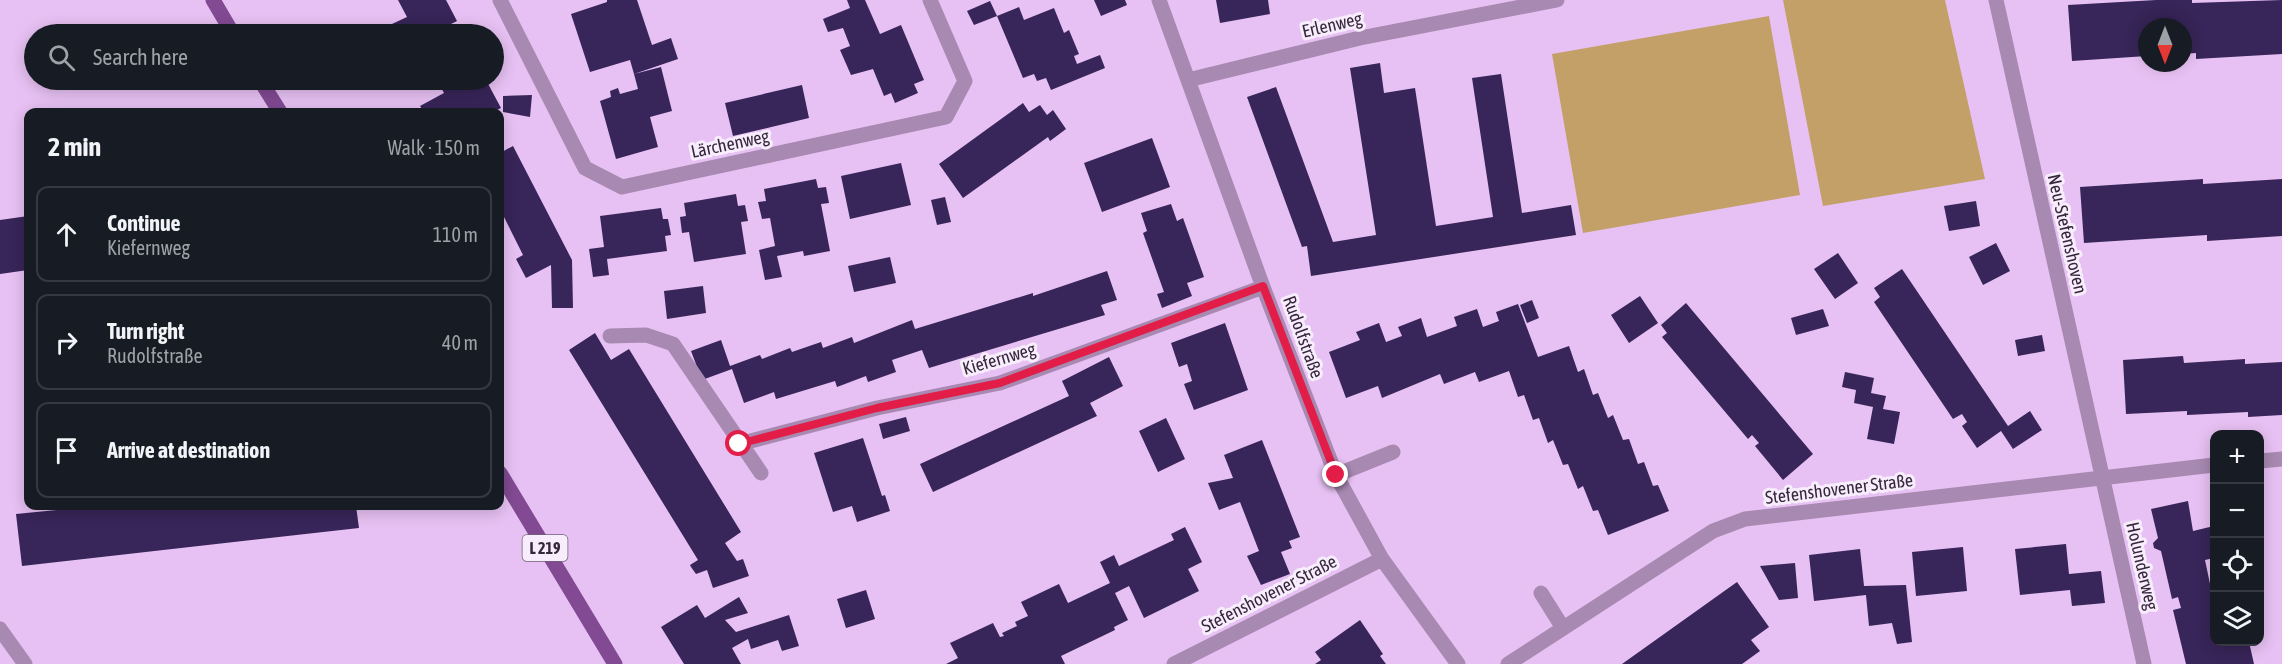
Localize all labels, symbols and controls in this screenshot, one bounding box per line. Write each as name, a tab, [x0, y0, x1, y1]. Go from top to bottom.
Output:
street label: Erlenweg	[1300, 7, 1364, 42]
north arrow	[2138, 18, 2192, 72]
search box	[24, 24, 504, 90]
icon: search	[45, 41, 78, 74]
text: Search here	[93, 44, 188, 70]
street label: Lärchenweg	[689, 125, 771, 162]
text: 2 min	[48, 132, 101, 162]
text: Walk · 150 m	[388, 136, 480, 159]
street label: Neu-Stefenshoven	[2044, 172, 2091, 296]
text: Continue	[107, 210, 181, 236]
icon: ahead	[50, 218, 83, 251]
text: 110 m	[433, 223, 478, 246]
text: Kiefernweg	[107, 236, 190, 259]
street label: Rudolfstraße	[1279, 293, 1328, 381]
text: Turn right	[107, 318, 184, 344]
icon: right	[50, 326, 83, 359]
text: 40 m	[442, 331, 478, 354]
street label: Kiefernweg	[960, 338, 1038, 379]
text: Rudolfstraße	[107, 344, 202, 367]
route start	[725, 430, 751, 456]
map controls	[2210, 430, 2264, 646]
button: +	[2210, 430, 2264, 484]
icon: arrive	[50, 434, 83, 467]
text: Arrive at destination	[107, 437, 270, 463]
route end	[1322, 461, 1348, 487]
street label: Stefenshovener Straße	[1764, 469, 1914, 508]
button: −	[2210, 484, 2264, 538]
street label: Holunderweg	[2122, 520, 2163, 612]
road number: L 219	[522, 535, 568, 561]
button: locate	[2210, 538, 2264, 592]
street label: Stefenshovener Straße	[1198, 550, 1340, 637]
button: layers	[2210, 592, 2264, 646]

